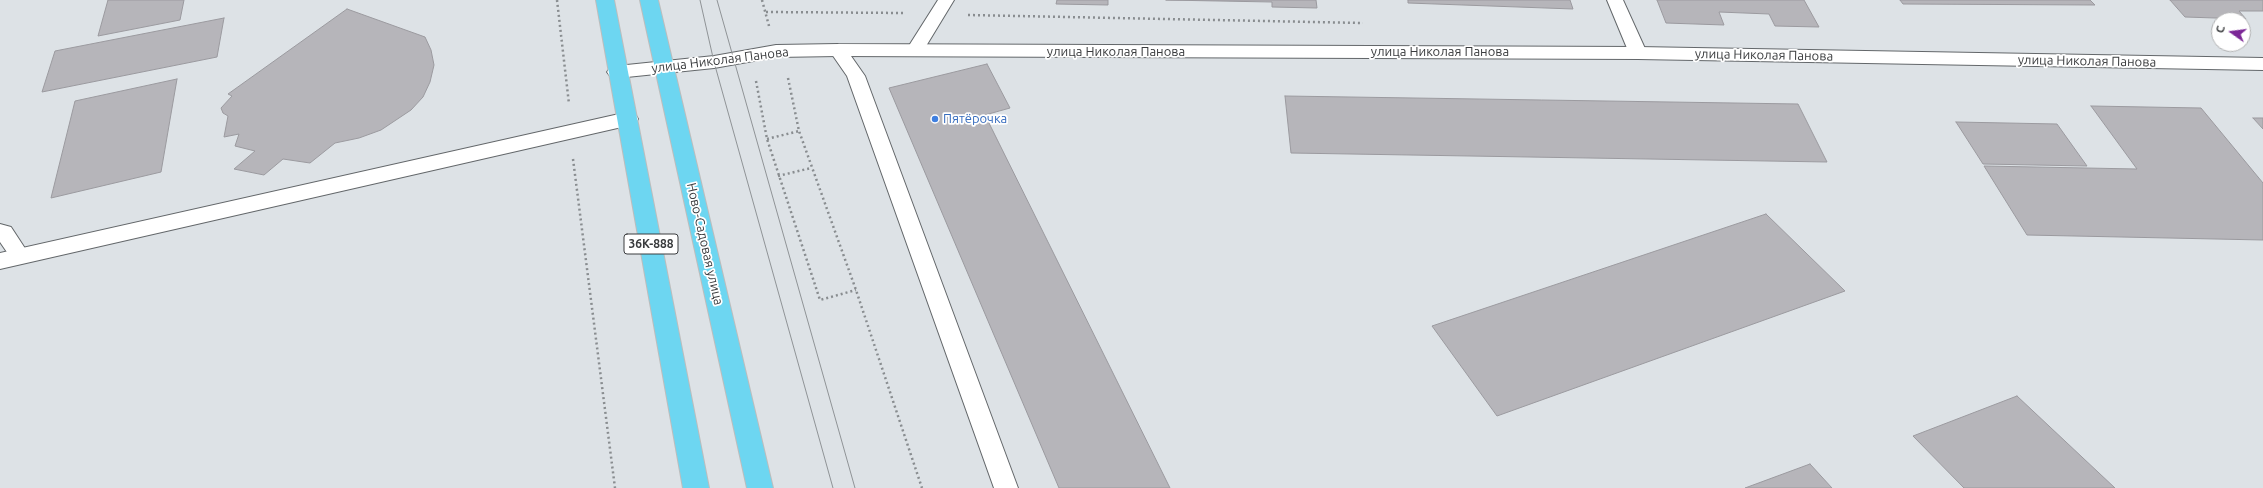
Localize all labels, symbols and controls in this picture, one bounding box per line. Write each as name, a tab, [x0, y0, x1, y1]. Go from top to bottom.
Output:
north arrow	[2211, 12, 2251, 52]
text: С	[2214, 24, 2227, 34]
street label: улица Николая Панова	[650, 44, 790, 76]
street label: улица Николая Панова	[1047, 44, 1185, 60]
street label: улица Николая Панова	[1371, 44, 1509, 60]
street label: улица Николая Панова	[1695, 46, 1833, 64]
street label: улица Николая Панова	[2018, 52, 2156, 70]
place label: Пятёрочка	[943, 111, 1007, 127]
marker: Пятёрочка	[930, 114, 940, 124]
street label: Ново-Садовая улица	[683, 181, 727, 307]
road number: 36К-888	[624, 234, 678, 254]

